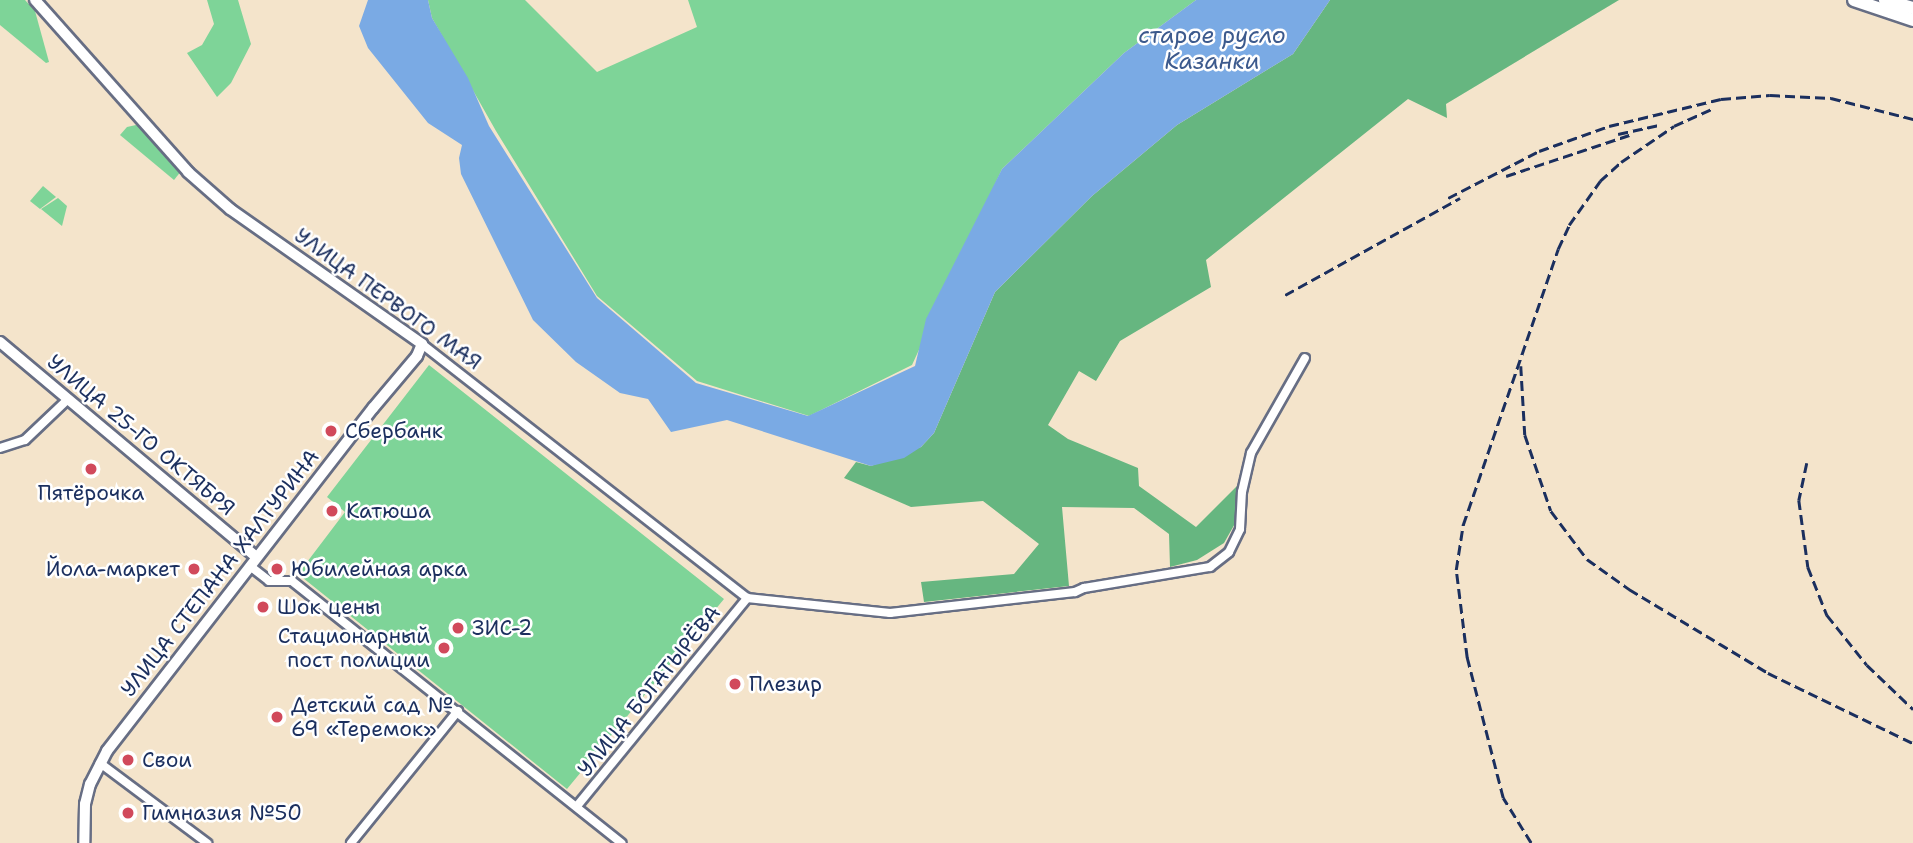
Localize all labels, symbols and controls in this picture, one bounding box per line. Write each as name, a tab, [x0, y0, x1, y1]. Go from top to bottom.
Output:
water label: старое русло Казанки	[1138, 21, 1286, 75]
street label: УЛИЦА ПЕРВОГО МАЯ	[290, 223, 486, 375]
street label: УЛИЦА 25-ГО ОКТЯБРЯ	[42, 349, 240, 521]
place label: Сбербанк	[345, 418, 443, 444]
marker: Сбербанк	[323, 423, 339, 439]
street label: УЛИЦА СТЕПАНА ХАЛТУРИНА	[116, 445, 324, 701]
marker: Пятёрочка	[83, 461, 99, 477]
place label: Пятёрочка	[38, 480, 144, 506]
place label: Катюша	[346, 498, 431, 524]
marker: Катюша	[324, 503, 340, 519]
place label: Йола-маркет	[46, 556, 180, 582]
place label: Юбилейная арка	[291, 556, 467, 582]
marker: Йола-маркет	[186, 561, 202, 577]
marker: Юбилейная арка	[269, 561, 285, 577]
place label: Шок цены	[277, 594, 380, 620]
marker: Шок цены	[255, 599, 271, 615]
street label: УЛИЦА БОГАТЫРЁВА	[572, 601, 726, 781]
place label: ЗИС-2	[472, 615, 532, 641]
marker: ЗИС-2	[450, 620, 466, 636]
place label: Стационарный пост полиции	[278, 623, 430, 673]
marker: Стационарный пост полиции	[436, 640, 452, 656]
place label: Плезир	[749, 671, 822, 697]
marker: Плезир	[727, 676, 743, 692]
place label: Детский сад № 69 «Теремок»	[291, 692, 453, 742]
marker: Детский сад № 69 «Теремок»	[269, 709, 285, 725]
place label: Свои	[142, 747, 192, 773]
marker: Свои	[120, 752, 136, 768]
place label: Гимназия №50	[142, 800, 302, 826]
marker: Гимназия №50	[120, 805, 136, 821]

